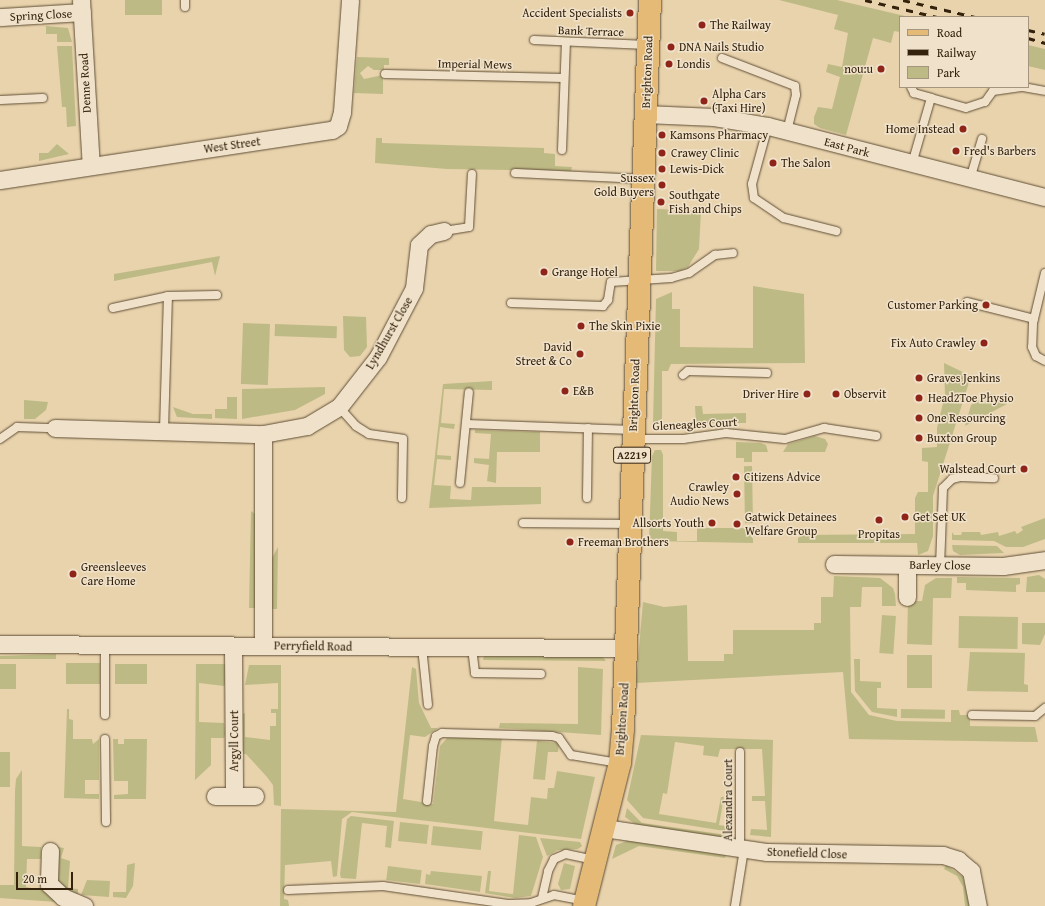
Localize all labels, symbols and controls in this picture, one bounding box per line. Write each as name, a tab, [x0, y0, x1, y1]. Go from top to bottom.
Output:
street label: Spring Close	[9, 6, 73, 24]
place label: Accident Specialists	[522, 6, 622, 20]
marker: Accident Specialists	[625, 8, 635, 18]
legend	[899, 16, 1029, 88]
place label: The Railway	[710, 18, 771, 32]
marker: The Railway	[697, 20, 707, 30]
street label: Bank Terrace	[558, 23, 624, 39]
text: Road	[937, 24, 962, 41]
street label: Brighton Road	[639, 35, 655, 109]
place label: DNA Nails Studio	[679, 40, 764, 54]
marker: DNA Nails Studio	[666, 42, 676, 52]
text: Railway	[937, 44, 976, 61]
street label: Denne Road	[76, 53, 94, 113]
street label: Imperial Mews	[438, 56, 512, 72]
place label: Londis	[677, 57, 710, 71]
marker: Londis	[664, 59, 674, 69]
place label: nou:u	[844, 62, 873, 76]
marker: nou:u	[876, 64, 886, 74]
text: Park	[937, 64, 960, 81]
place label: Alpha Cars (Taxi Hire)	[712, 87, 766, 115]
marker: Alpha Cars (Taxi Hire)	[699, 96, 709, 106]
place label: Home Instead	[886, 122, 955, 136]
marker: Home Instead	[958, 124, 968, 134]
place label: Kamsons Pharmacy	[670, 128, 768, 142]
marker: Kamsons Pharmacy	[657, 130, 667, 140]
street label: West Street	[203, 134, 261, 156]
street label: East Park	[823, 134, 871, 160]
place label: Fred's Barbers	[964, 144, 1036, 158]
place label: Crawey Clinic	[671, 146, 739, 160]
marker: Fred's Barbers	[951, 146, 961, 156]
marker: Crawey Clinic	[656, 147, 668, 159]
place label: The Salon	[781, 156, 830, 170]
marker: The Salon	[768, 158, 778, 168]
place label: Lewis-Dick	[670, 162, 724, 176]
marker: Lewis-Dick	[657, 164, 667, 174]
place label: Sussex Gold Buyers	[594, 171, 654, 199]
marker: Sussex Gold Buyers	[657, 180, 667, 190]
place label: Southgate Fish and Chips	[669, 188, 742, 216]
marker: Southgate Fish and Chips	[656, 197, 666, 207]
place label: Grange Hotel	[552, 265, 618, 279]
marker: Grange Hotel	[539, 267, 549, 277]
street label: Lyndhurst Close	[362, 294, 416, 372]
place label: Customer Parking	[888, 298, 978, 312]
marker: Customer Parking	[981, 300, 991, 310]
place label: The Skin Pixie	[589, 319, 660, 333]
marker: The Skin Pixie	[576, 321, 586, 331]
place label: Fix Auto Crawley	[891, 336, 976, 350]
marker: Fix Auto Crawley	[979, 338, 989, 348]
place label: David Street & Co	[516, 340, 572, 368]
marker: David Street & Co	[575, 349, 585, 359]
street label: Brighton Road	[626, 358, 642, 432]
place label: Graves Jenkins	[927, 371, 1000, 385]
marker: Graves Jenkins	[914, 373, 924, 383]
place label: E&B	[573, 384, 594, 398]
marker: E&B	[560, 386, 570, 396]
place label: Driver Hire	[743, 387, 799, 401]
place label: Observit	[844, 387, 886, 401]
marker: Driver Hire	[802, 389, 812, 399]
marker: Observit	[831, 389, 841, 399]
place label: Head2Toe Physio	[928, 391, 1014, 405]
marker: Head2Toe Physio	[913, 392, 925, 404]
place label: One Resourcing	[927, 411, 1005, 425]
marker: One Resourcing	[914, 413, 924, 423]
street label: Gleneagles Court	[652, 415, 738, 433]
place label: Buxton Group	[927, 431, 997, 445]
marker: Buxton Group	[914, 433, 924, 443]
road number: A2219	[613, 446, 651, 464]
place label: Walstead Court	[940, 462, 1016, 476]
marker: Walstead Court	[1019, 464, 1029, 474]
place label: Citizens Advice	[744, 470, 820, 484]
marker: Citizens Advice	[731, 472, 741, 482]
place label: Crawley Audio News	[670, 480, 729, 508]
marker: Crawley Audio News	[732, 489, 742, 499]
place label: Gatwick Detainees Welfare Group	[745, 510, 837, 538]
place label: Get Set UK	[913, 510, 966, 524]
marker: Get Set UK	[900, 512, 910, 522]
marker: Propitas	[874, 515, 884, 525]
place label: Allsorts Youth	[632, 516, 704, 530]
marker: Allsorts Youth	[707, 518, 717, 528]
marker: Gatwick Detainees Welfare Group	[732, 519, 742, 529]
place label: Propitas	[858, 527, 900, 541]
place label: Freeman Brothers	[578, 535, 669, 549]
marker: Freeman Brothers	[565, 537, 575, 547]
street label: Barley Close	[909, 557, 971, 573]
place label: Greensleeves Care Home	[81, 560, 146, 588]
marker: Greensleeves Care Home	[68, 569, 78, 579]
street label: Perryfield Road	[274, 638, 352, 654]
street label: Brighton Road	[612, 682, 632, 756]
street label: Argyll Court	[227, 710, 241, 772]
street label: Alexandra Court	[721, 759, 735, 841]
street label: Stonefield Close	[767, 844, 847, 862]
scale bar	[18, 864, 75, 890]
text: 20 m	[23, 870, 47, 887]

